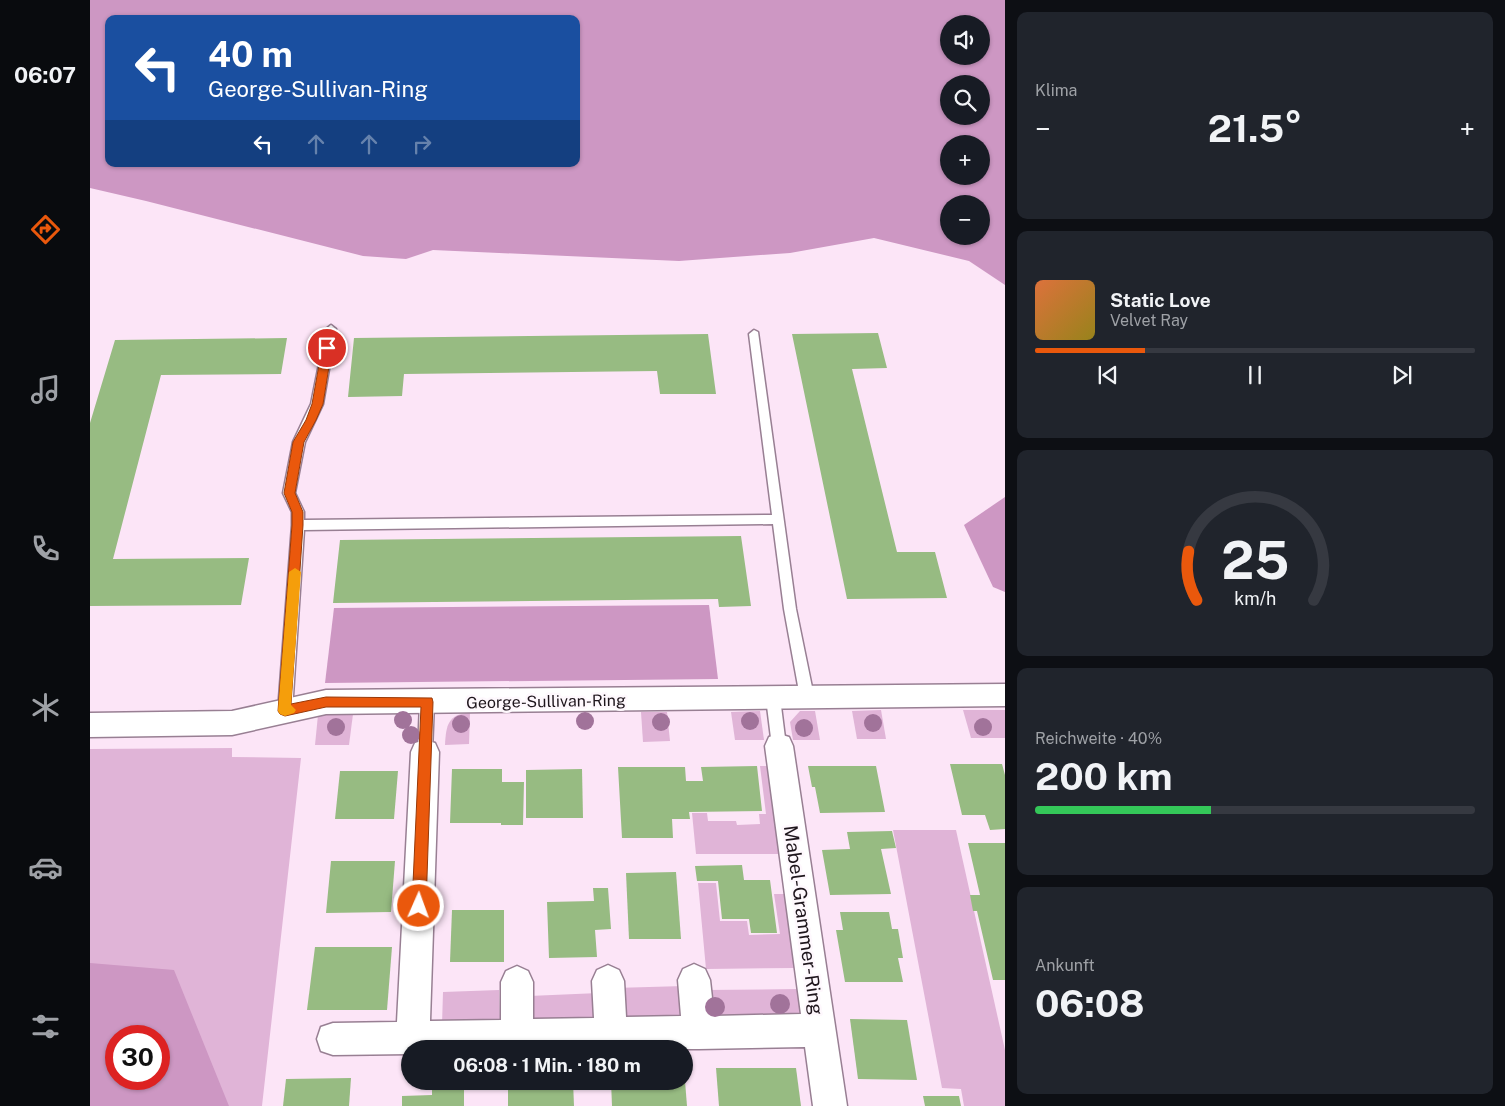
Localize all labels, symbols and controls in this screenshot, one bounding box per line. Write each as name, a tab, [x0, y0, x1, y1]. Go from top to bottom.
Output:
map controls	[940, 15, 990, 245]
button: sound	[940, 15, 990, 65]
text: 40 m	[208, 34, 293, 75]
icon: left	[125, 35, 190, 100]
text: 06:07	[14, 62, 76, 88]
button: search	[940, 75, 990, 125]
text: George-Sullivan-Ring	[208, 76, 428, 102]
text: Klima	[1035, 81, 1077, 100]
text: 21.5°	[1208, 106, 1302, 151]
text: −	[1035, 112, 1051, 145]
text: +	[1459, 112, 1475, 145]
icon: left	[249, 130, 277, 158]
icon: ahead	[302, 130, 330, 158]
icon: ahead	[355, 130, 383, 158]
icon: right	[408, 130, 436, 158]
button: +	[940, 135, 990, 185]
button: −	[940, 195, 990, 245]
icon: directions	[28, 212, 63, 247]
text: Static Love	[1110, 289, 1211, 311]
text: Velvet Ray	[1110, 311, 1188, 330]
pin	[306, 327, 348, 369]
icon: arrive	[313, 334, 341, 362]
icon: previous	[1094, 361, 1122, 389]
icon: pause	[1241, 361, 1269, 389]
icon: next	[1388, 361, 1416, 389]
icon: music	[28, 372, 63, 407]
text: 25	[1221, 530, 1289, 591]
icon: phone	[28, 531, 63, 566]
text: km/h	[1234, 588, 1276, 609]
icon: climate	[28, 690, 63, 725]
street label: George-Sullivan-Ring	[466, 691, 626, 712]
text: Reichweite · 40%	[1035, 729, 1162, 748]
text: 200 km	[1035, 754, 1173, 799]
street label: Mabel-Grammer-Ring	[780, 824, 828, 1016]
icon: car	[28, 850, 63, 885]
position arrow	[392, 879, 444, 931]
text: Ankunft	[1035, 956, 1095, 975]
text: 06:08	[1035, 981, 1145, 1026]
icon: filters	[28, 1009, 63, 1044]
speed limit sign: 30	[105, 1025, 170, 1090]
text: 06:08 · 1 Min. · 180 m	[453, 1054, 641, 1076]

